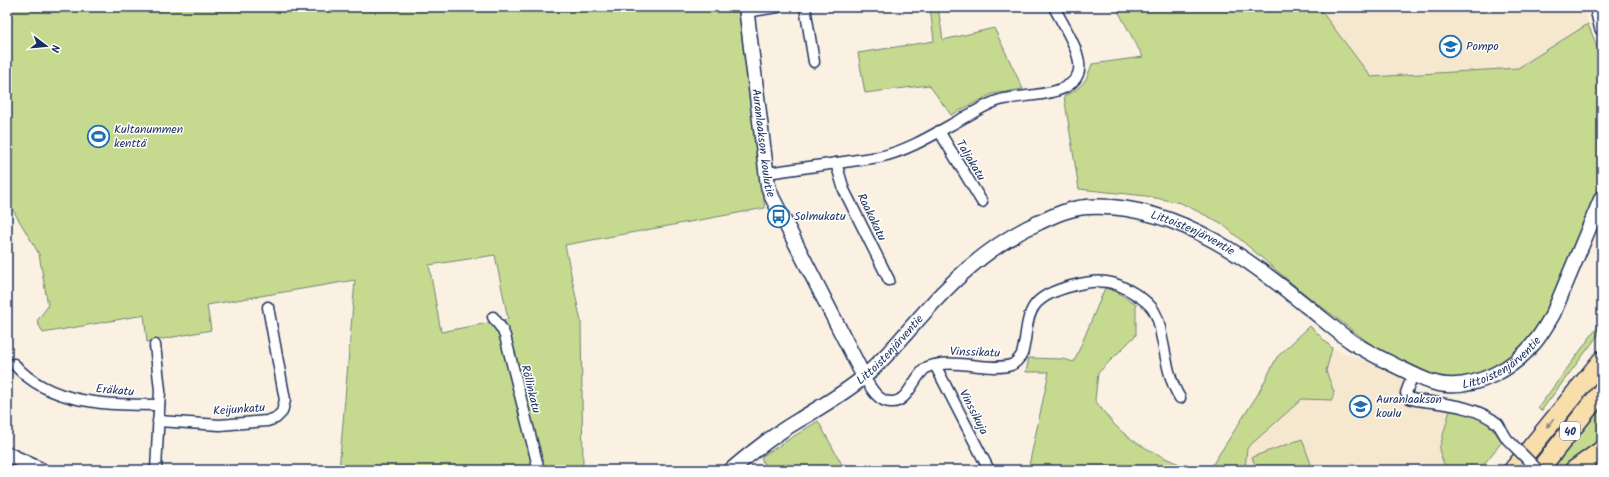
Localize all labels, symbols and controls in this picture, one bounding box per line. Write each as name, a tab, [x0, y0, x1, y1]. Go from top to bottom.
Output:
north arrow	[26, 26, 66, 66]
school or university icon: Pompo	[1437, 33, 1463, 59]
place label: Pompo	[1466, 37, 1499, 56]
text: N	[45, 43, 64, 54]
street label: Auranlaakson koulutie	[746, 88, 781, 201]
place label: Kultanummen kenttä	[114, 120, 183, 153]
sports icon: Kultanummen kenttä	[86, 123, 112, 149]
street label: Taljakatu	[951, 136, 991, 185]
street label: Raakakatu	[852, 190, 891, 245]
bus stop icon: Solmukatu	[765, 203, 791, 229]
street label: Littoistenjärventie	[1148, 206, 1239, 261]
place label: Solmukatu	[794, 207, 846, 226]
street label: Littoistenjärventie	[852, 310, 929, 390]
street label: Littoistenjärventie	[1461, 332, 1546, 394]
street label: Vinssikatu	[949, 342, 1001, 363]
street label: Röllinkatu	[515, 363, 546, 416]
street label: Eräkatu	[95, 379, 135, 402]
street label: Vinssikuja	[954, 386, 993, 439]
place label: Auranlaakson koulu	[1376, 390, 1442, 423]
school or university icon: Auranlaakson koulu	[1348, 393, 1374, 419]
street label: Keijunkatu	[212, 398, 266, 421]
one-way arrow	[1546, 417, 1555, 428]
road number: 40	[1560, 422, 1580, 440]

